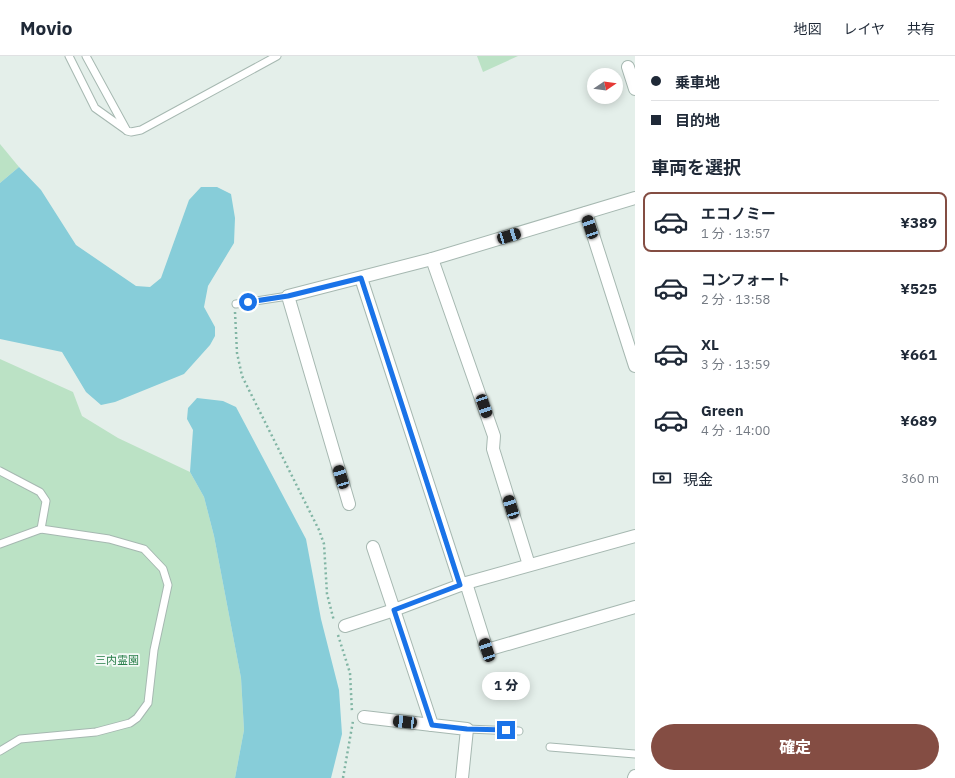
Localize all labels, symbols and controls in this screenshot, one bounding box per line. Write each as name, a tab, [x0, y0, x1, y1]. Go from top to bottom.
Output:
text: Movio	[20, 16, 73, 40]
text: 地図	[793, 20, 821, 38]
text: レイヤ	[843, 20, 885, 38]
text: 共有	[907, 20, 935, 38]
north arrow	[587, 68, 623, 104]
map controls	[587, 68, 623, 104]
text: 乗車地	[675, 73, 720, 92]
text: 目的地	[675, 111, 720, 130]
text: 車両を選択	[651, 156, 741, 179]
icon: car	[653, 204, 689, 240]
text: エコノミー	[701, 204, 776, 223]
text: ¥389	[900, 213, 937, 232]
car	[581, 214, 599, 240]
text: 1 分 · 13:57	[701, 225, 770, 242]
car	[496, 227, 522, 245]
icon: car	[653, 270, 689, 306]
text: コンフォート	[701, 270, 791, 289]
text: ¥525	[900, 279, 937, 298]
text: 2 分 · 13:58	[701, 291, 770, 308]
route start	[239, 293, 257, 311]
text: XL	[701, 335, 719, 354]
icon: car	[653, 336, 689, 372]
text: ¥661	[900, 345, 937, 364]
text: 3 分 · 13:59	[701, 356, 770, 373]
car	[474, 393, 494, 419]
text: Green	[701, 401, 744, 420]
icon: car	[653, 402, 689, 438]
text: ¥689	[900, 411, 937, 430]
text: 4 分 · 14:00	[701, 422, 770, 439]
car	[332, 464, 350, 490]
icon: cash	[651, 467, 673, 489]
text: 現金	[683, 470, 713, 489]
text: 360 m	[901, 470, 939, 487]
car	[502, 494, 520, 520]
car	[478, 637, 496, 663]
park label: 三内霊園	[95, 653, 139, 667]
callout: 1 分	[482, 672, 530, 700]
text: 1 分	[494, 677, 518, 694]
car	[392, 715, 418, 729]
route end	[497, 721, 515, 739]
button: 確定	[651, 724, 939, 770]

